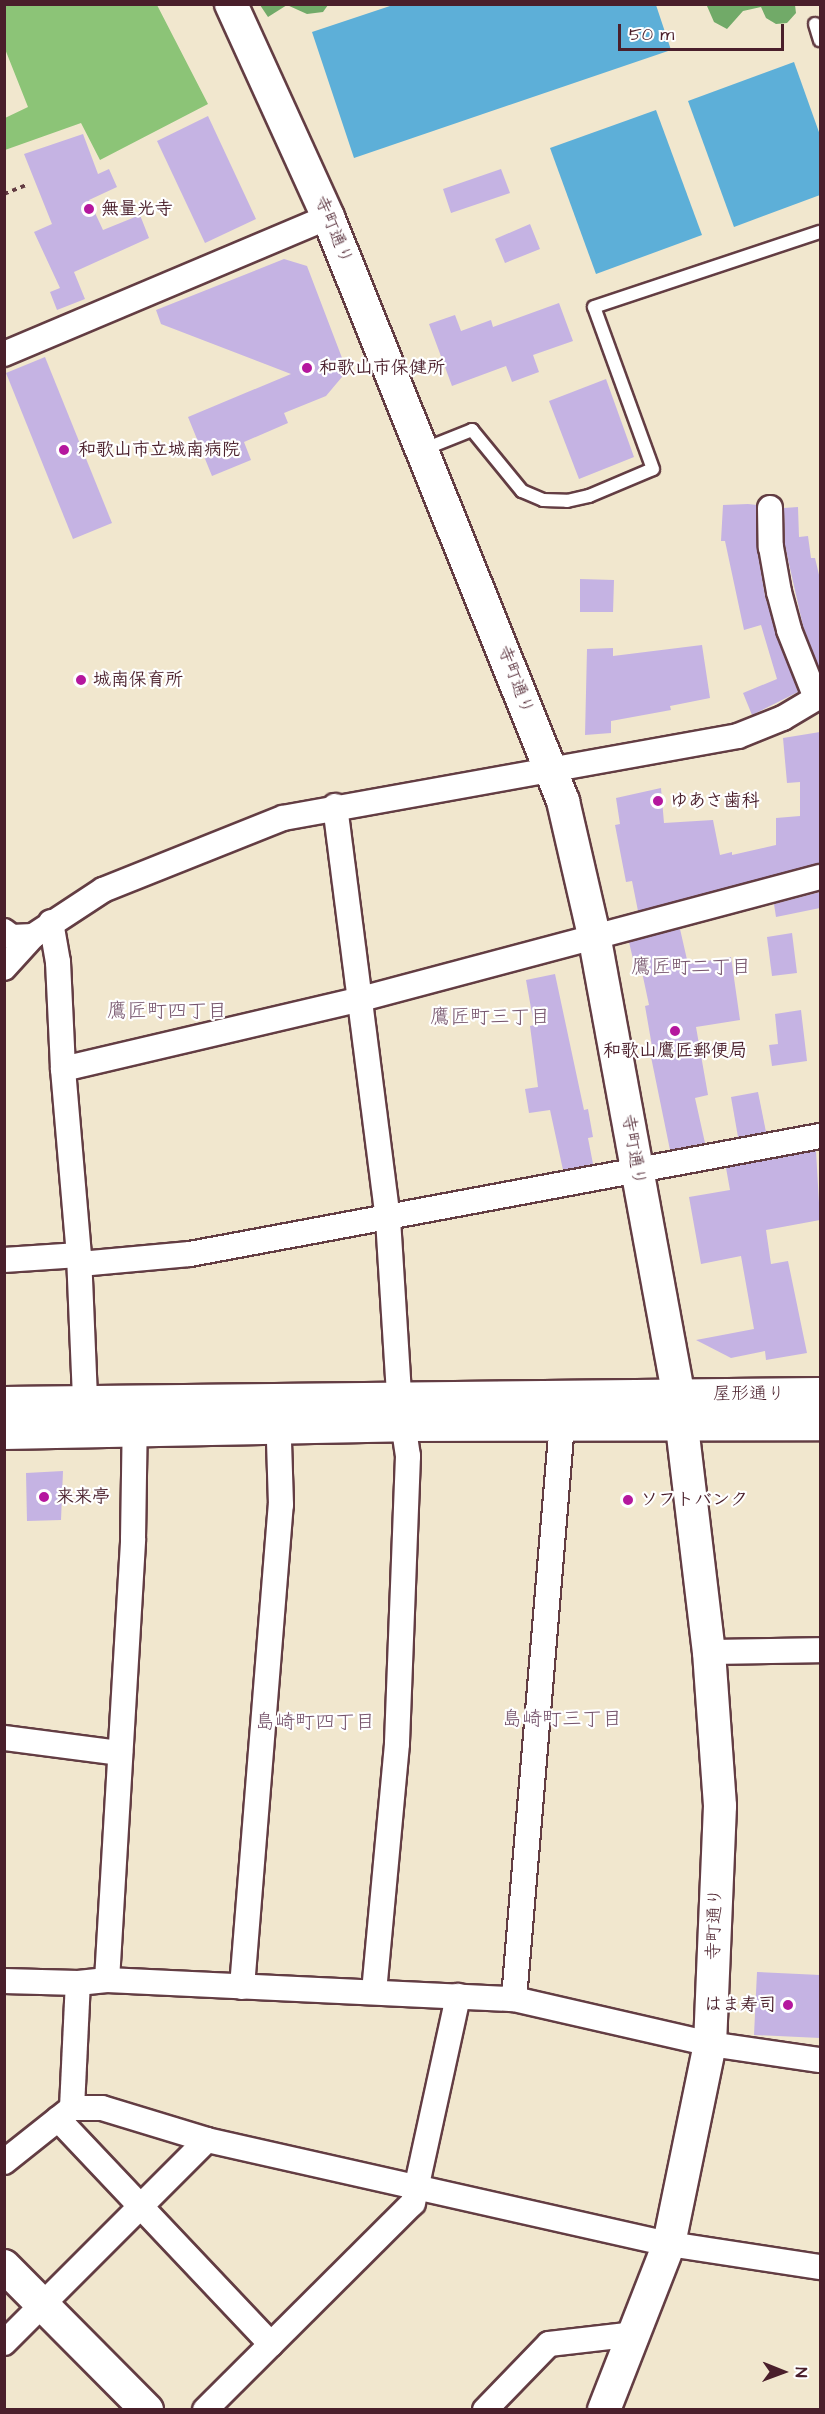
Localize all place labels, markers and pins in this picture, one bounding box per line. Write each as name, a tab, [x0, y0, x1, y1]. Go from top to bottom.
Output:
place label: 無量光寺	[101, 198, 173, 220]
marker: 無量光寺	[82, 202, 96, 216]
place label: 和歌山市保健所	[319, 357, 445, 379]
marker: 和歌山市保健所	[300, 361, 314, 375]
place label: 和歌山市立城南病院	[78, 439, 240, 461]
marker: 和歌山市立城南病院	[55, 441, 73, 459]
place label: 城南保育所	[93, 669, 183, 691]
marker: 城南保育所	[74, 673, 88, 687]
place label: ゆあさ歯科	[670, 790, 760, 812]
marker: ゆあさ歯科	[651, 794, 665, 808]
marker: 和歌山鷹匠郵便局	[668, 1024, 682, 1038]
place label: 和歌山鷹匠郵便局	[603, 1040, 747, 1062]
place label: 来来亭	[56, 1486, 110, 1508]
place label: ソフトバンク	[640, 1489, 748, 1511]
marker: 来来亭	[37, 1490, 51, 1504]
marker: ソフトバンク	[621, 1493, 635, 1507]
place label: はま寿司	[704, 1994, 776, 2016]
marker: はま寿司	[781, 1998, 795, 2012]

